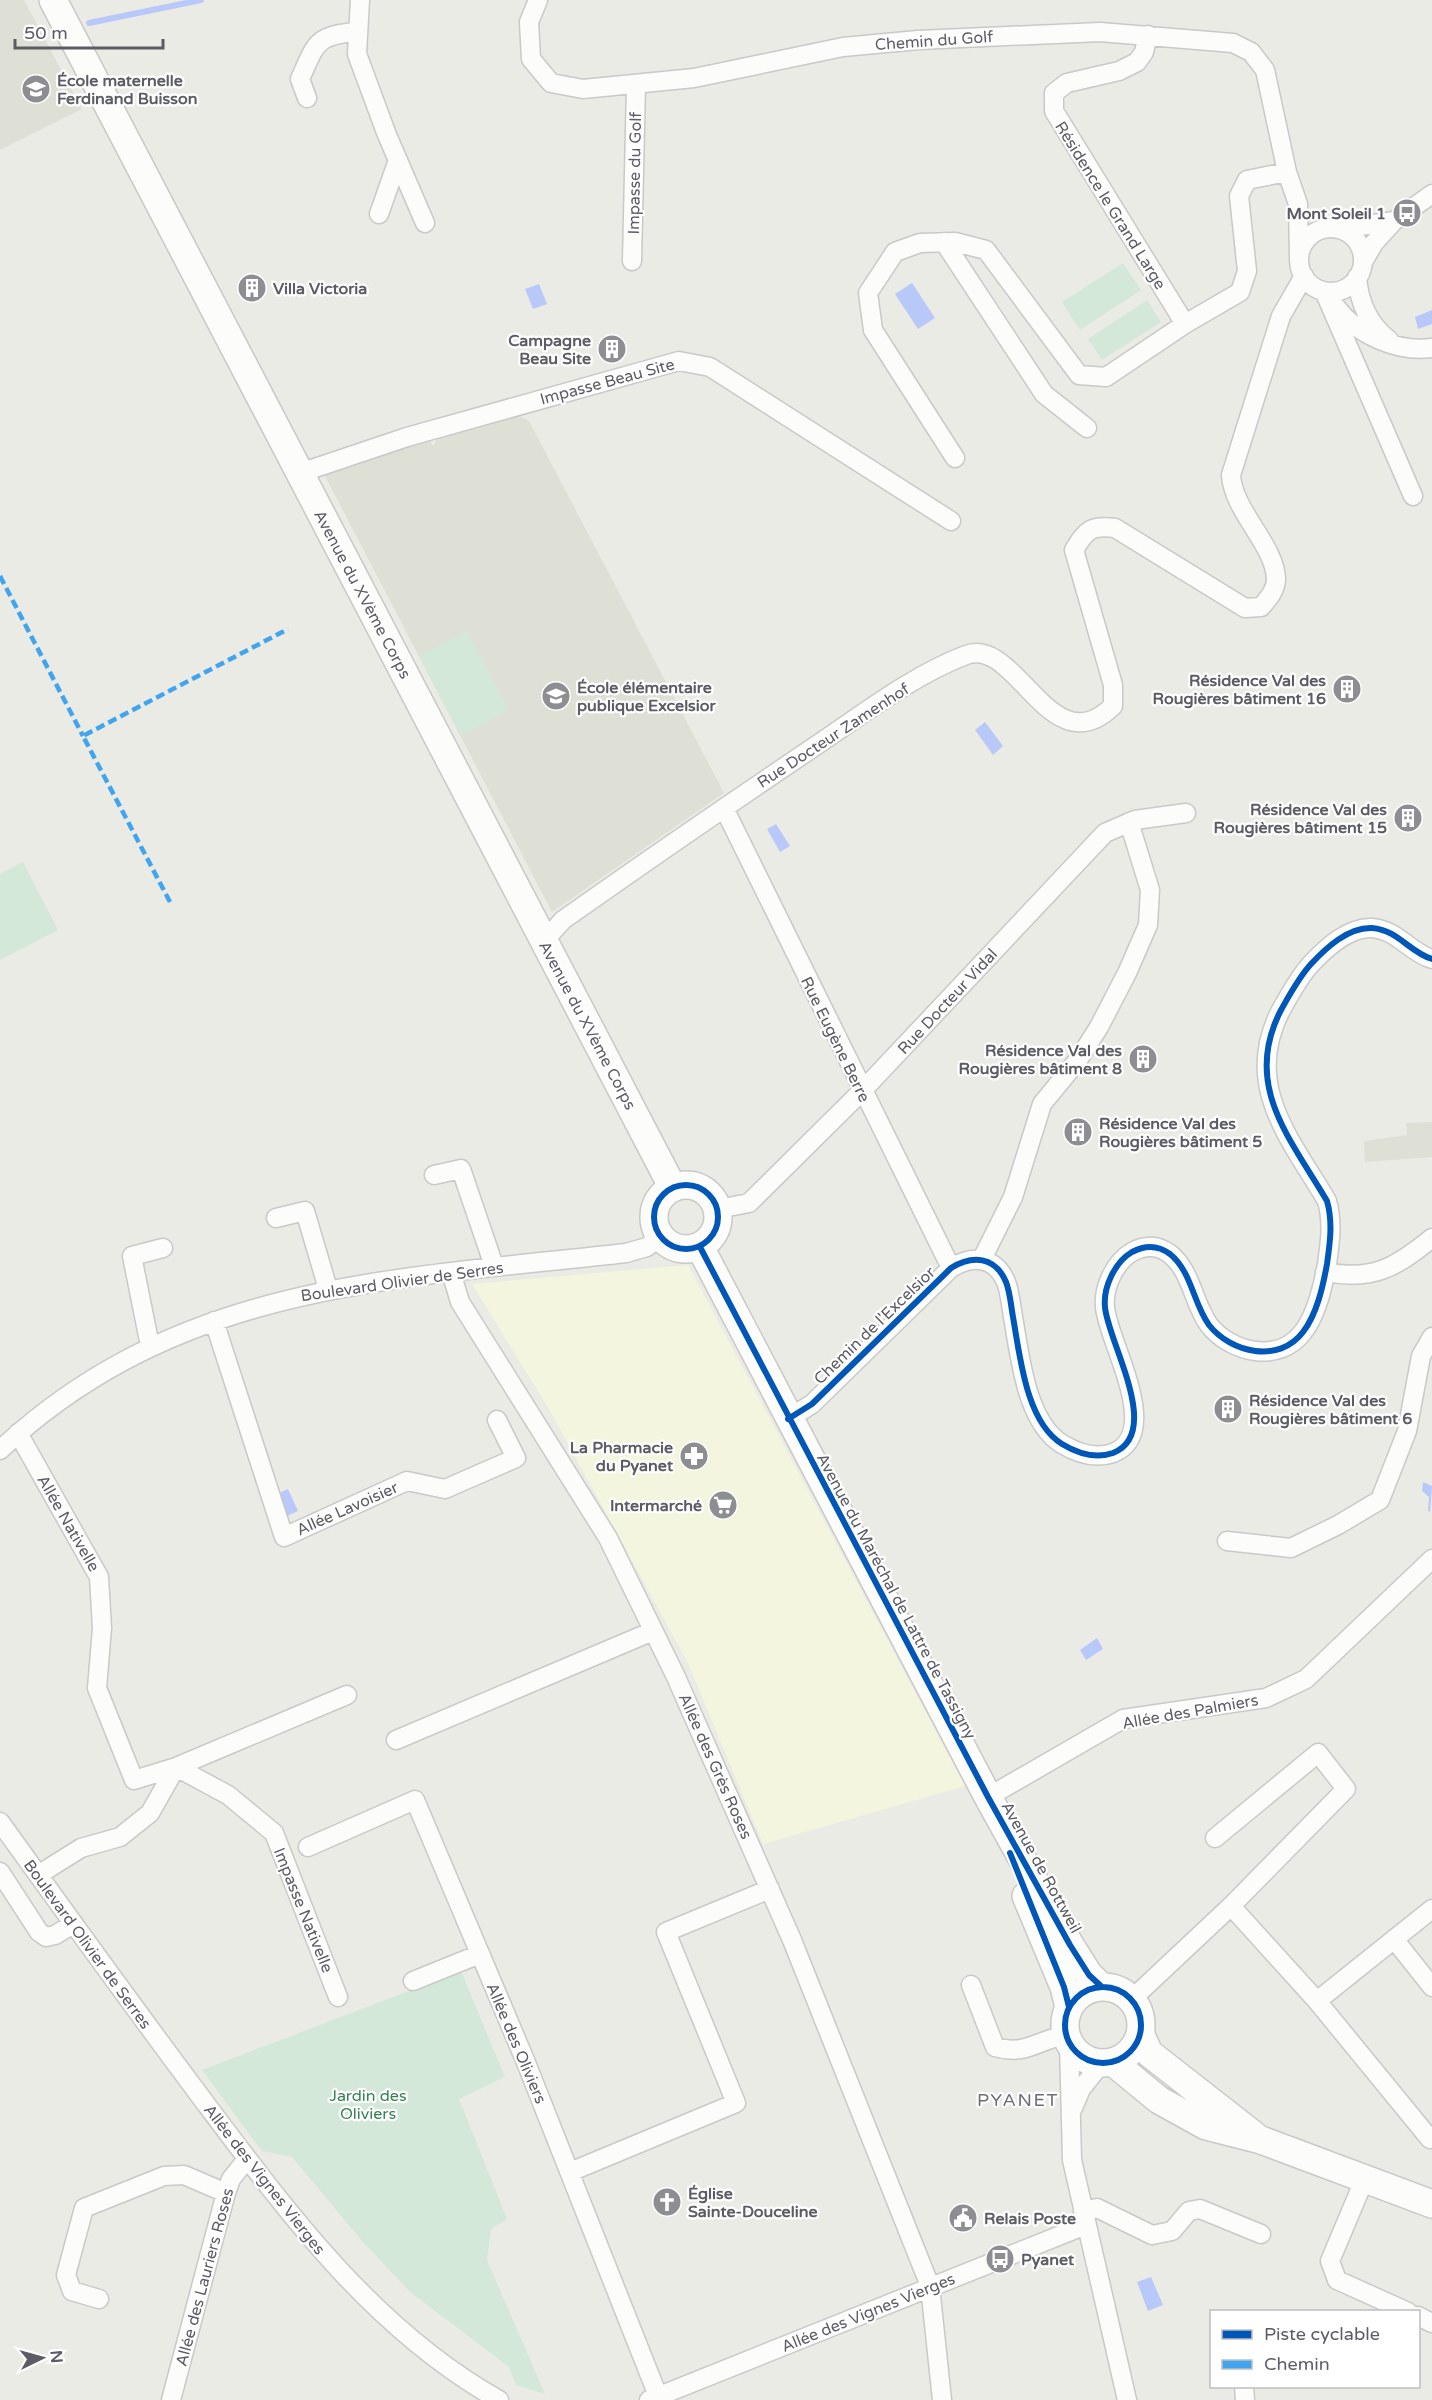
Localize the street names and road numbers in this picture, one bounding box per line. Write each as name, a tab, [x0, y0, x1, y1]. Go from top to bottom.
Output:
street label: Chemin du Golf	[874, 27, 995, 55]
street label: Impasse du Golf	[624, 111, 646, 235]
street label: Résidence le Grand Large	[1050, 118, 1170, 293]
street label: Impasse Beau Site	[538, 354, 677, 410]
street label: Avenue du XVème Corps	[309, 507, 415, 682]
street label: Rue Docteur Zamenhof	[754, 679, 914, 793]
street label: Avenue du XVème Corps	[534, 938, 640, 1113]
street label: Rue Docteur Vidal	[894, 945, 1002, 1059]
street label: Rue Eugène Berre	[796, 973, 874, 1106]
street label: Boulevard Olivier de Serres	[299, 1258, 505, 1306]
street label: Chemin de l'Excelsior	[810, 1262, 940, 1389]
street label: Avenue du Maréchal de Lattre de Tassigny	[812, 1450, 981, 1743]
street label: Allée Nativelle	[32, 1472, 104, 1575]
street label: Allée Lavoisier	[294, 1477, 402, 1540]
street label: Allée des Grès Roses	[674, 1690, 756, 1842]
street label: Allée des Palmiers	[1121, 1690, 1260, 1734]
street label: Avenue de Rottweil	[997, 1798, 1086, 1937]
street label: Impasse Nativelle	[269, 1845, 337, 1976]
street label: Boulevard Olivier de Serres	[19, 1856, 155, 2033]
street label: Allée des Oliviers	[482, 1980, 551, 2107]
street label: Allée des Vignes Vierges	[199, 2100, 329, 2259]
street label: Allée des Lauriers Roses	[172, 2186, 238, 2369]
street label: Allée des Vignes Vierges	[779, 2269, 958, 2357]

